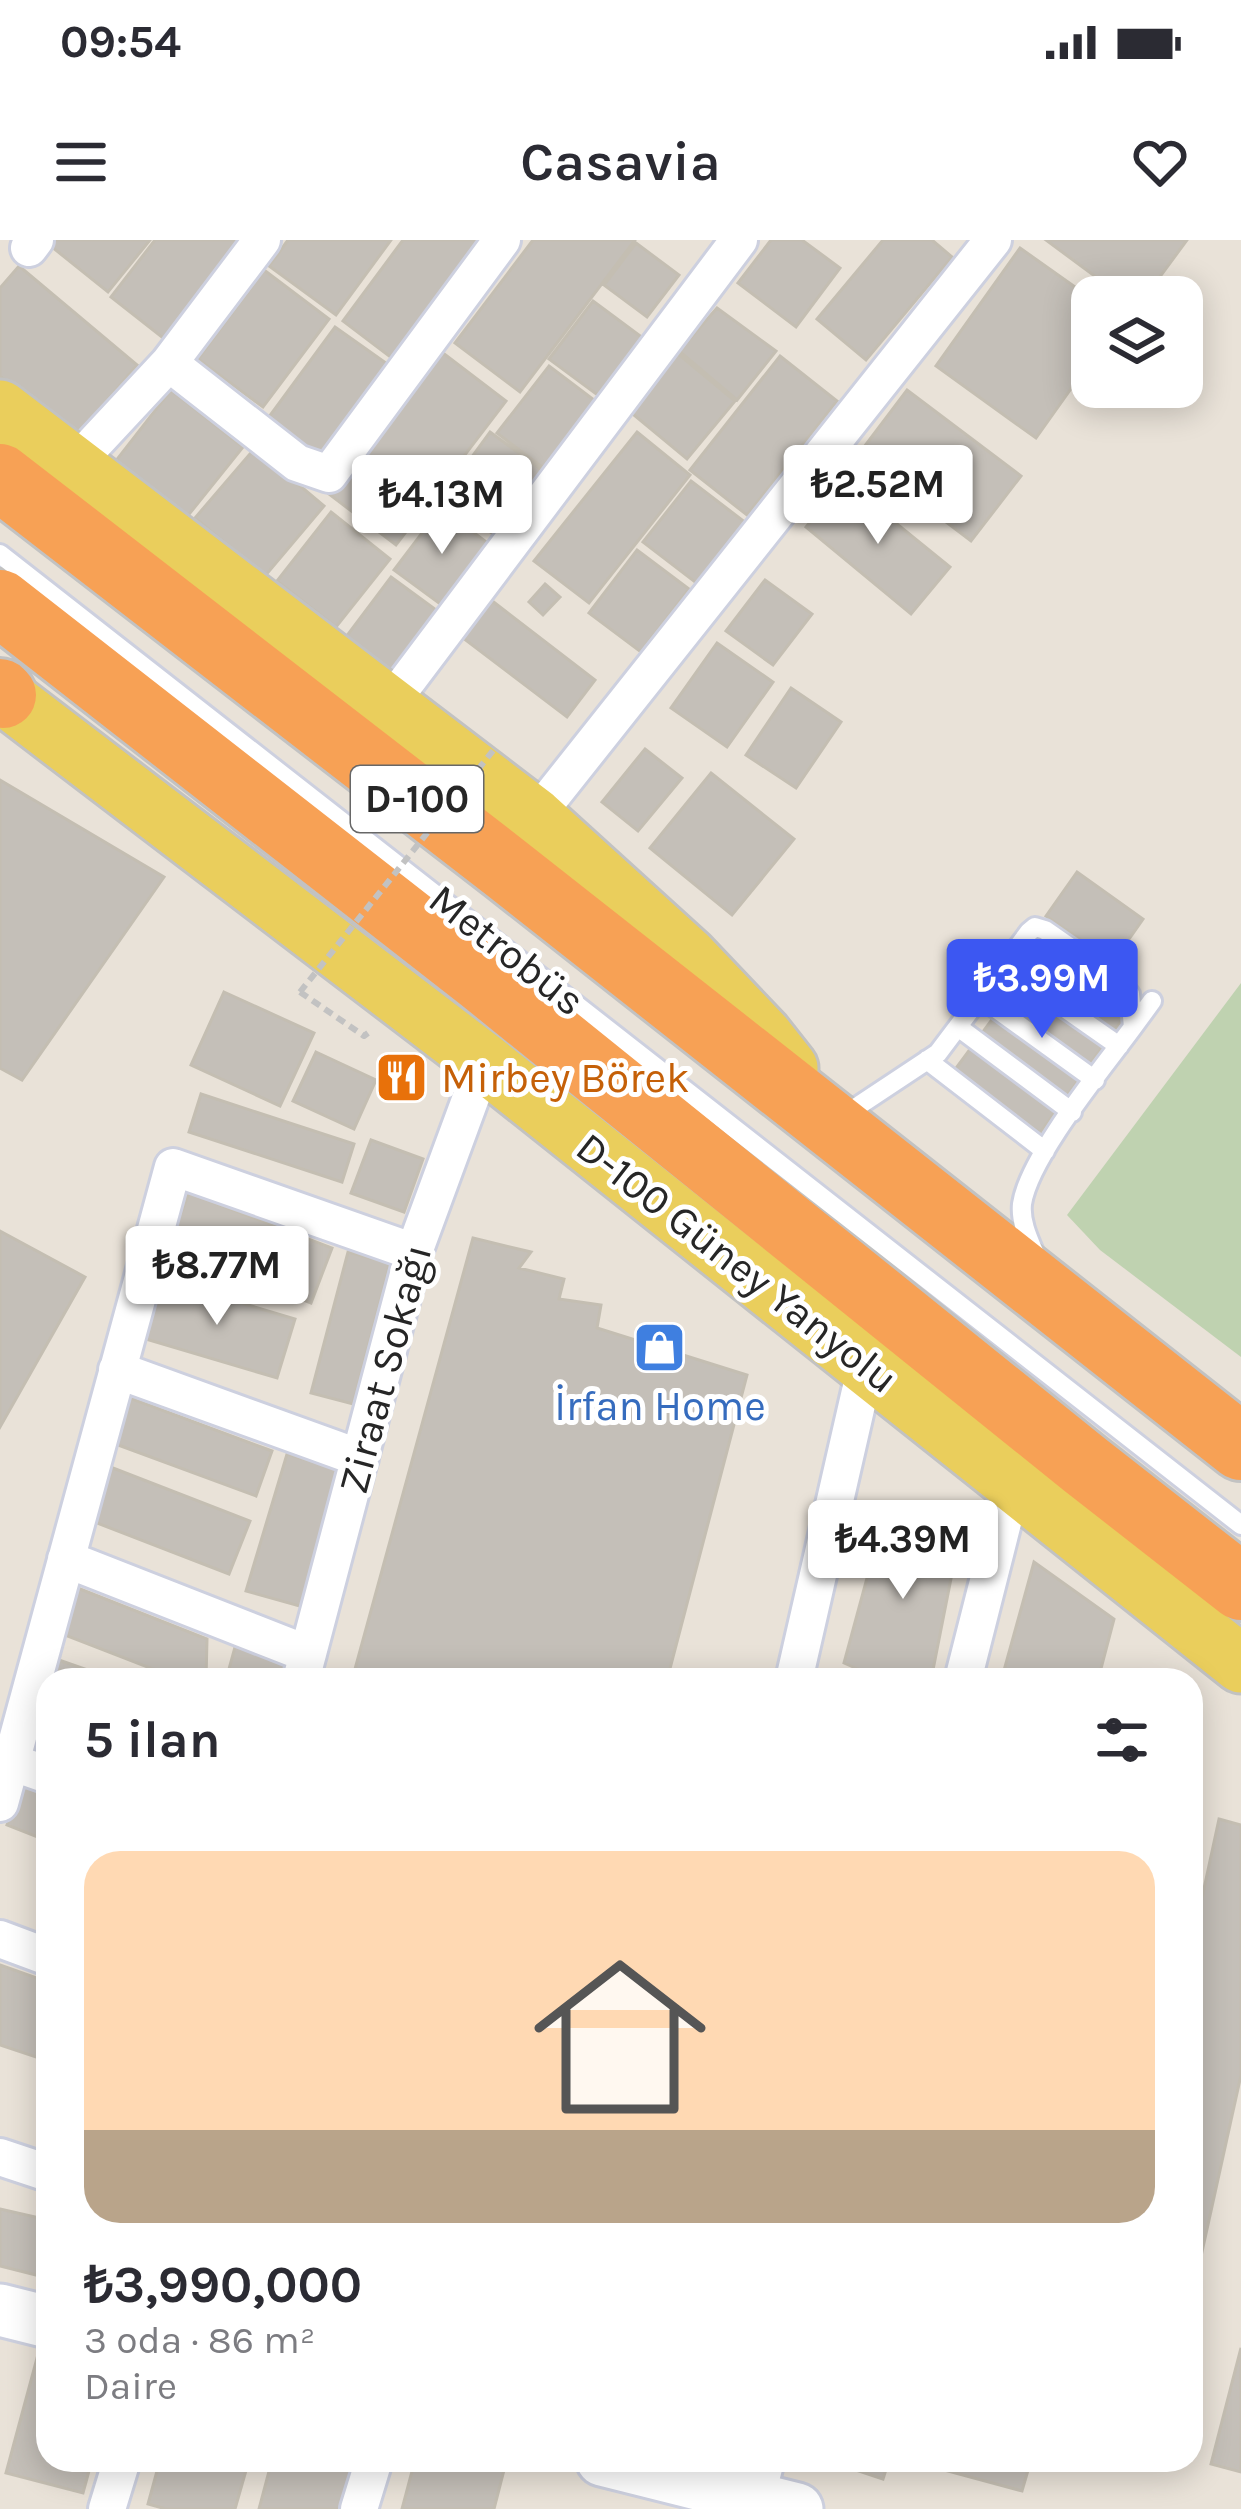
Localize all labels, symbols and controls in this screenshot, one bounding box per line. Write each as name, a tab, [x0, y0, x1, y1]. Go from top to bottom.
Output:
text: 09:54	[60, 16, 181, 68]
icon: menu	[48, 129, 114, 195]
icon: heart	[1127, 129, 1193, 195]
text: Casavia	[520, 130, 721, 194]
map controls	[1071, 276, 1203, 408]
button: layers	[1071, 276, 1203, 408]
pin: ₺2.52M	[780, 445, 976, 547]
pin: ₺4.13M	[344, 455, 540, 557]
text: ₺2.52M	[811, 461, 945, 507]
text: ₺4.13M	[379, 471, 505, 517]
road number: D-100	[351, 766, 483, 832]
street label: Metrobüs	[419, 874, 595, 1026]
pin: ₺3.99M	[944, 939, 1140, 1041]
text: ₺3.99M	[974, 955, 1110, 1001]
restaurant icon: Mirbey Börek	[374, 1050, 430, 1106]
place label: Mirbey Börek	[441, 1053, 690, 1103]
street label: D-100 Güney Yanyolu	[567, 1122, 907, 1404]
pin: ₺8.77M	[119, 1226, 315, 1328]
street label: Ziraat Sokağı	[328, 1239, 442, 1499]
text: ₺8.77M	[153, 1242, 281, 1288]
shop icon: İrfan Home	[632, 1319, 688, 1375]
place label: İrfan Home	[554, 1381, 766, 1431]
pin: ₺4.39M	[805, 1500, 1001, 1602]
text: ₺4.39M	[835, 1516, 971, 1562]
icon: filters	[1089, 1707, 1155, 1773]
text: 5 ilan	[84, 1710, 220, 1770]
icon: home	[512, 1929, 728, 2145]
text: ₺3,990,000	[84, 2255, 362, 2315]
text: 3 oda · 86 m²	[84, 2317, 315, 2363]
text: Daire	[84, 2363, 177, 2409]

